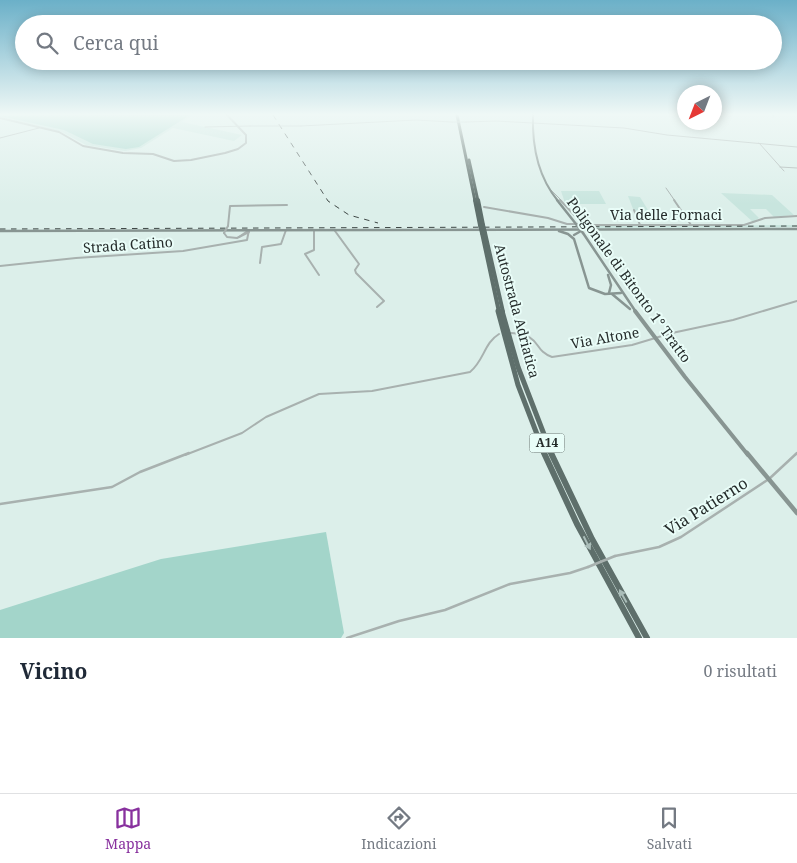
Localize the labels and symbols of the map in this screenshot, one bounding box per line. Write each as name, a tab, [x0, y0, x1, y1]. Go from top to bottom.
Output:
north arrow	[677, 85, 722, 130]
street label: Poligonale di Bitonto 1° Tratto	[563, 193, 696, 366]
street label: Via delle Fornaci	[610, 205, 723, 224]
street label: Strada Catino	[82, 232, 173, 257]
street label: Autostrada Adriatica	[490, 242, 545, 380]
street label: Via Altone	[569, 322, 641, 353]
road number: A14	[530, 433, 564, 452]
street label: Via Patierno	[660, 472, 752, 540]
one-way arrow	[583, 536, 591, 550]
one-way arrow	[619, 588, 627, 603]

